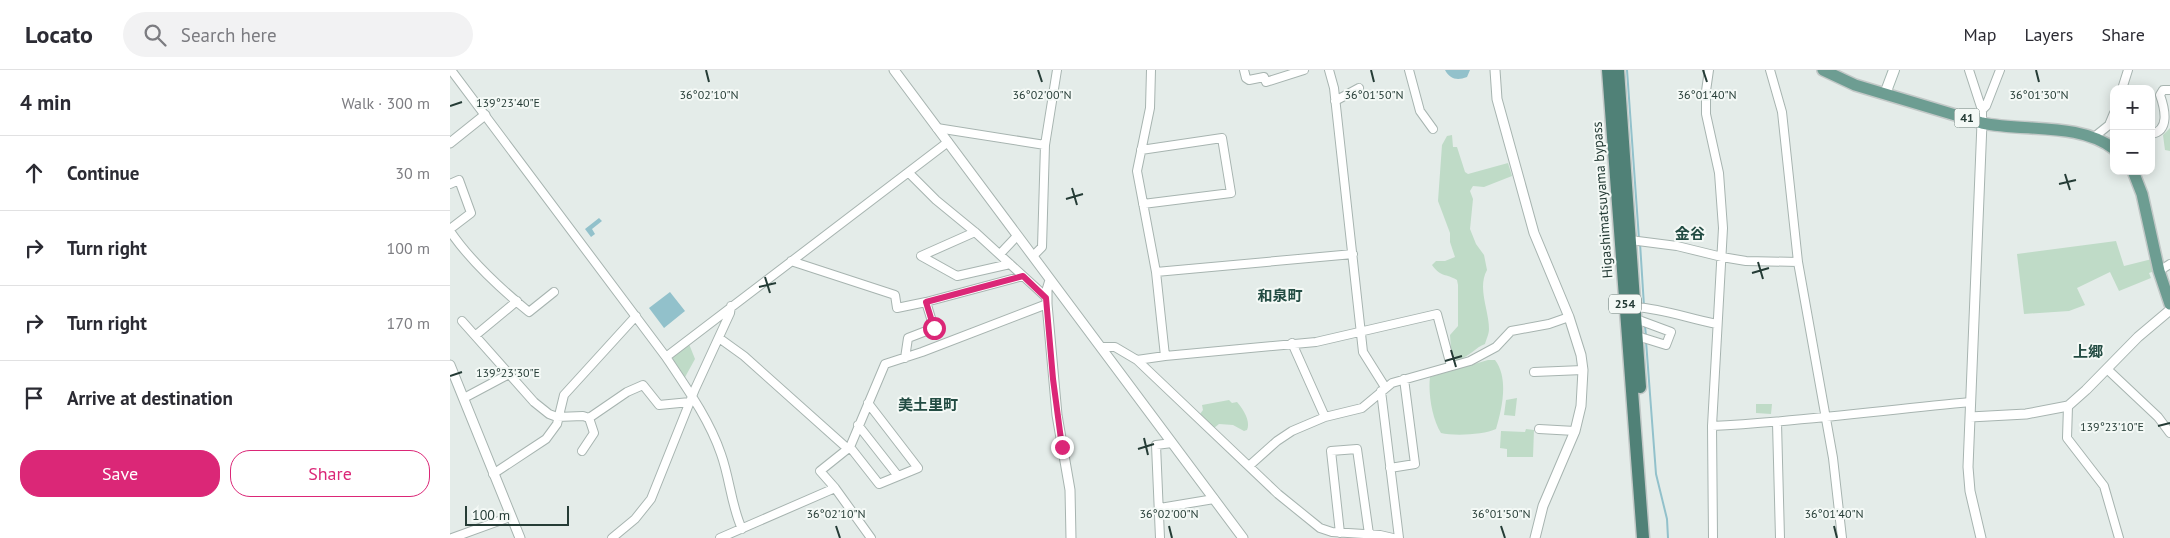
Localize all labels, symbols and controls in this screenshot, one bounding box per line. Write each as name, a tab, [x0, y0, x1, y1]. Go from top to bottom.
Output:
search box	[123, 12, 473, 57]
text: Locato	[25, 19, 93, 50]
icon: search	[141, 21, 169, 49]
text: Search here	[181, 23, 277, 47]
text: Map	[1964, 23, 1996, 46]
text: Layers	[2024, 23, 2073, 46]
text: Share	[2101, 23, 2145, 46]
map controls	[2110, 85, 2155, 175]
button: +	[2110, 85, 2155, 130]
text: 36°02'10"N	[679, 87, 739, 102]
text: 36°02'00"N	[1012, 87, 1072, 102]
text: 36°01'50"N	[1344, 87, 1404, 102]
text: 36°01'40"N	[1677, 87, 1737, 102]
text: 36°01'30"N	[2009, 87, 2069, 102]
text: 4 min	[20, 89, 71, 116]
text: Walk · 300 m	[341, 93, 430, 113]
text: 139°23'40"E	[476, 95, 540, 110]
road number: 41	[1954, 108, 1980, 128]
street label: Higashimatsuyama bypass	[1588, 121, 1616, 279]
button: −	[2110, 130, 2155, 175]
icon: ahead	[20, 159, 48, 187]
text: Continue	[67, 161, 139, 185]
text: 30 m	[395, 163, 430, 183]
district label: 金谷	[1675, 224, 1705, 243]
icon: right	[20, 234, 48, 262]
text: Turn right	[67, 236, 147, 260]
text: 100 m	[387, 238, 430, 258]
district label: 和泉町	[1257, 286, 1303, 305]
road number: 254	[1609, 294, 1641, 313]
icon: right	[20, 309, 48, 337]
text: Turn right	[67, 311, 147, 335]
text: 170 m	[387, 313, 430, 333]
route start	[923, 317, 946, 340]
district label: 上郷	[2073, 342, 2103, 361]
text: 139°23'30"E	[476, 365, 540, 380]
icon: arrive	[20, 384, 48, 412]
text: Arrive at destination	[67, 386, 233, 410]
district label: 美土里町	[898, 395, 958, 414]
text: 139°23'10"E	[2080, 419, 2144, 434]
route end	[1051, 436, 1074, 459]
button: Save	[20, 450, 220, 497]
button: Share	[230, 450, 430, 497]
scale bar	[465, 503, 569, 526]
text: 100 m	[472, 506, 510, 524]
text: 36°02'10"N	[806, 506, 866, 521]
text: 36°02'00"N	[1139, 506, 1199, 521]
text: 36°01'50"N	[1471, 506, 1531, 521]
text: 36°01'40"N	[1804, 506, 1864, 521]

